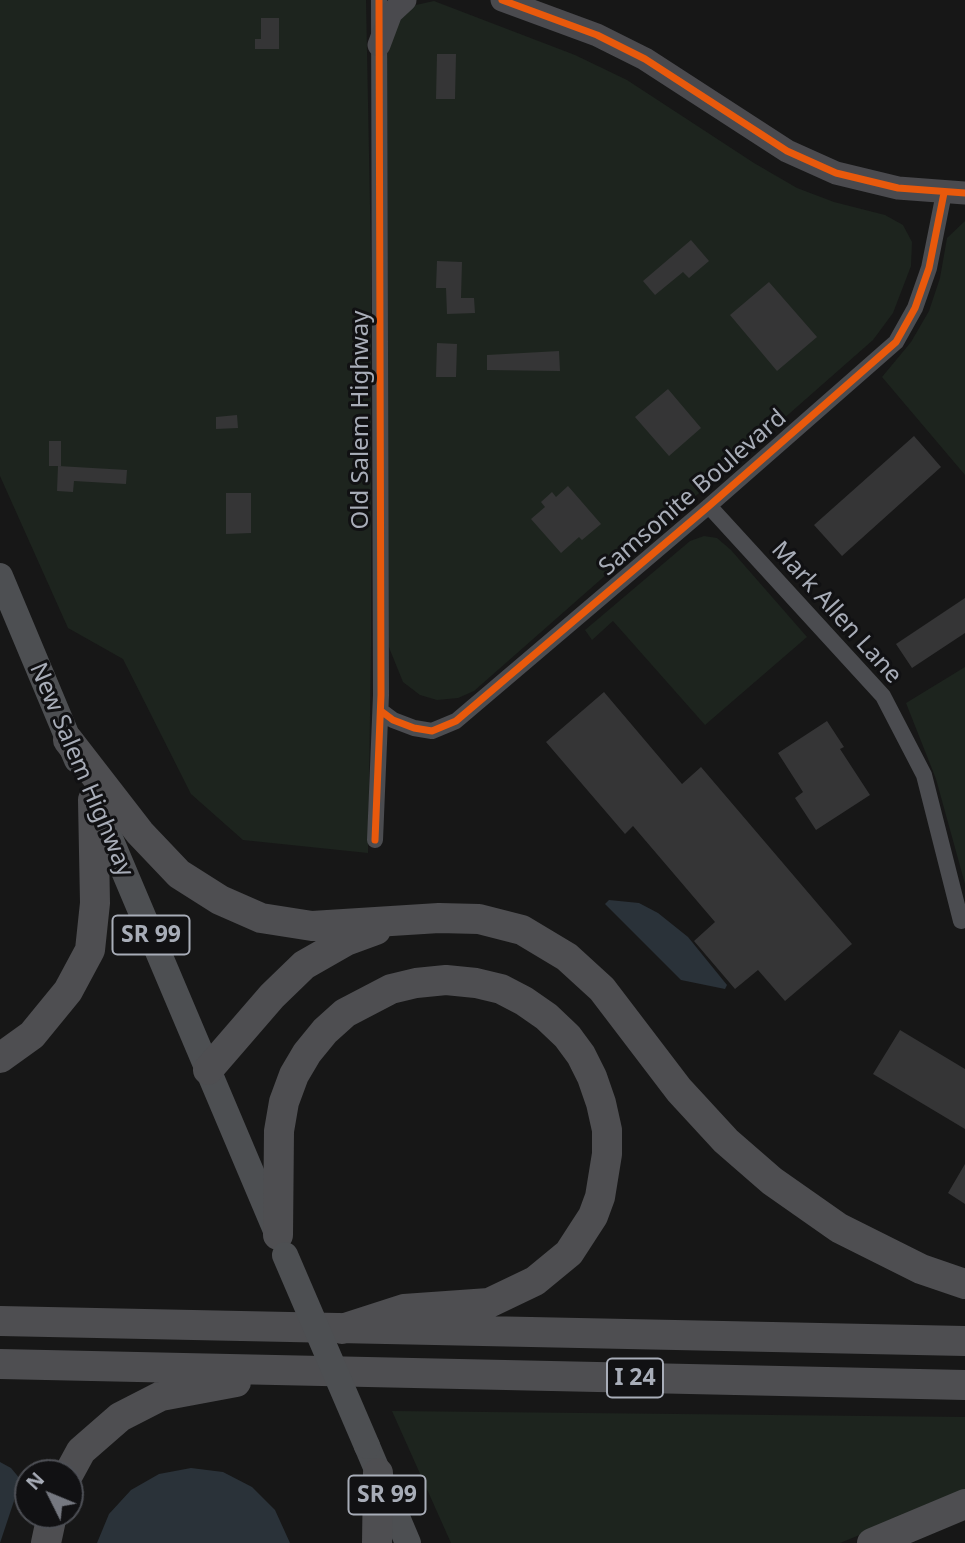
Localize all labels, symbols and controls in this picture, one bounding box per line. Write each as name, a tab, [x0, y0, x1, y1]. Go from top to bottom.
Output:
street label: Old Salem Highway	[347, 310, 375, 530]
street label: Samsonite Boulevard	[594, 404, 792, 582]
street label: Mark Allen Lane	[765, 536, 907, 690]
street label: New Salem Highway	[23, 659, 139, 881]
road number: SR 99	[113, 916, 190, 954]
road number: I 24	[607, 1358, 663, 1398]
north arrow	[14, 1459, 84, 1529]
text: N	[20, 1467, 50, 1496]
road number: SR 99	[348, 1476, 426, 1514]

